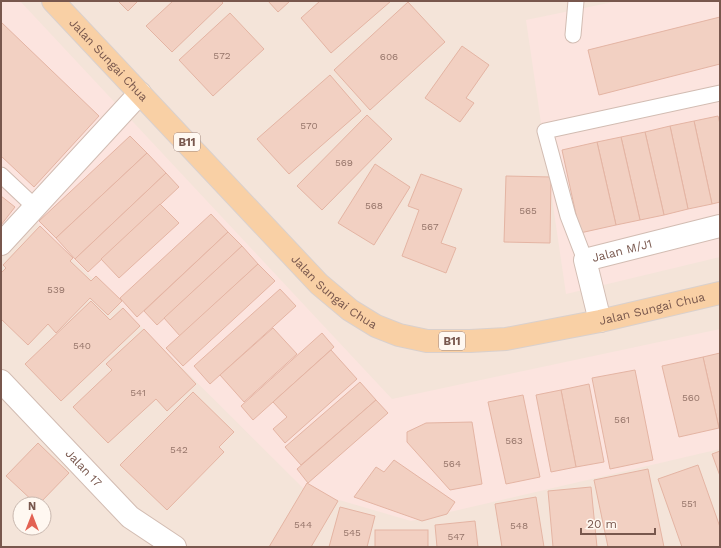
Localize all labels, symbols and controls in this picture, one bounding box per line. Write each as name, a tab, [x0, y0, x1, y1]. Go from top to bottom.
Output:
street label: Jalan Sungai Chua	[66, 16, 151, 104]
house number: 572	[213, 50, 231, 61]
house number: 606	[380, 51, 398, 62]
house number: 570	[300, 120, 318, 131]
road number: B11	[174, 133, 200, 151]
house number: 569	[335, 157, 353, 168]
house number: 568	[365, 200, 383, 211]
house number: 565	[519, 205, 537, 216]
house number: 567	[421, 221, 439, 232]
street label: Jalan M/J1	[590, 236, 654, 265]
street label: Jalan Sungai Chua	[288, 252, 380, 332]
house number: 539	[47, 284, 65, 295]
street label: Jalan Sungai Chua	[598, 290, 707, 328]
road number: B11	[439, 332, 465, 350]
house number: 540	[73, 340, 91, 351]
house number: 541	[130, 387, 146, 398]
house number: 560	[682, 392, 700, 403]
house number: 561	[614, 414, 630, 425]
house number: 563	[505, 435, 523, 446]
house number: 542	[170, 444, 188, 455]
street label: Jalan 17	[62, 446, 105, 490]
house number: 564	[443, 458, 461, 469]
north arrow	[12, 496, 52, 536]
house number: 551	[681, 498, 697, 509]
text: N	[28, 500, 36, 513]
scale bar	[581, 510, 655, 536]
text: 20 m	[587, 517, 617, 531]
house number: 544	[294, 519, 312, 530]
house number: 548	[510, 520, 528, 531]
house number: 545	[343, 527, 361, 538]
house number: 547	[447, 531, 465, 542]

